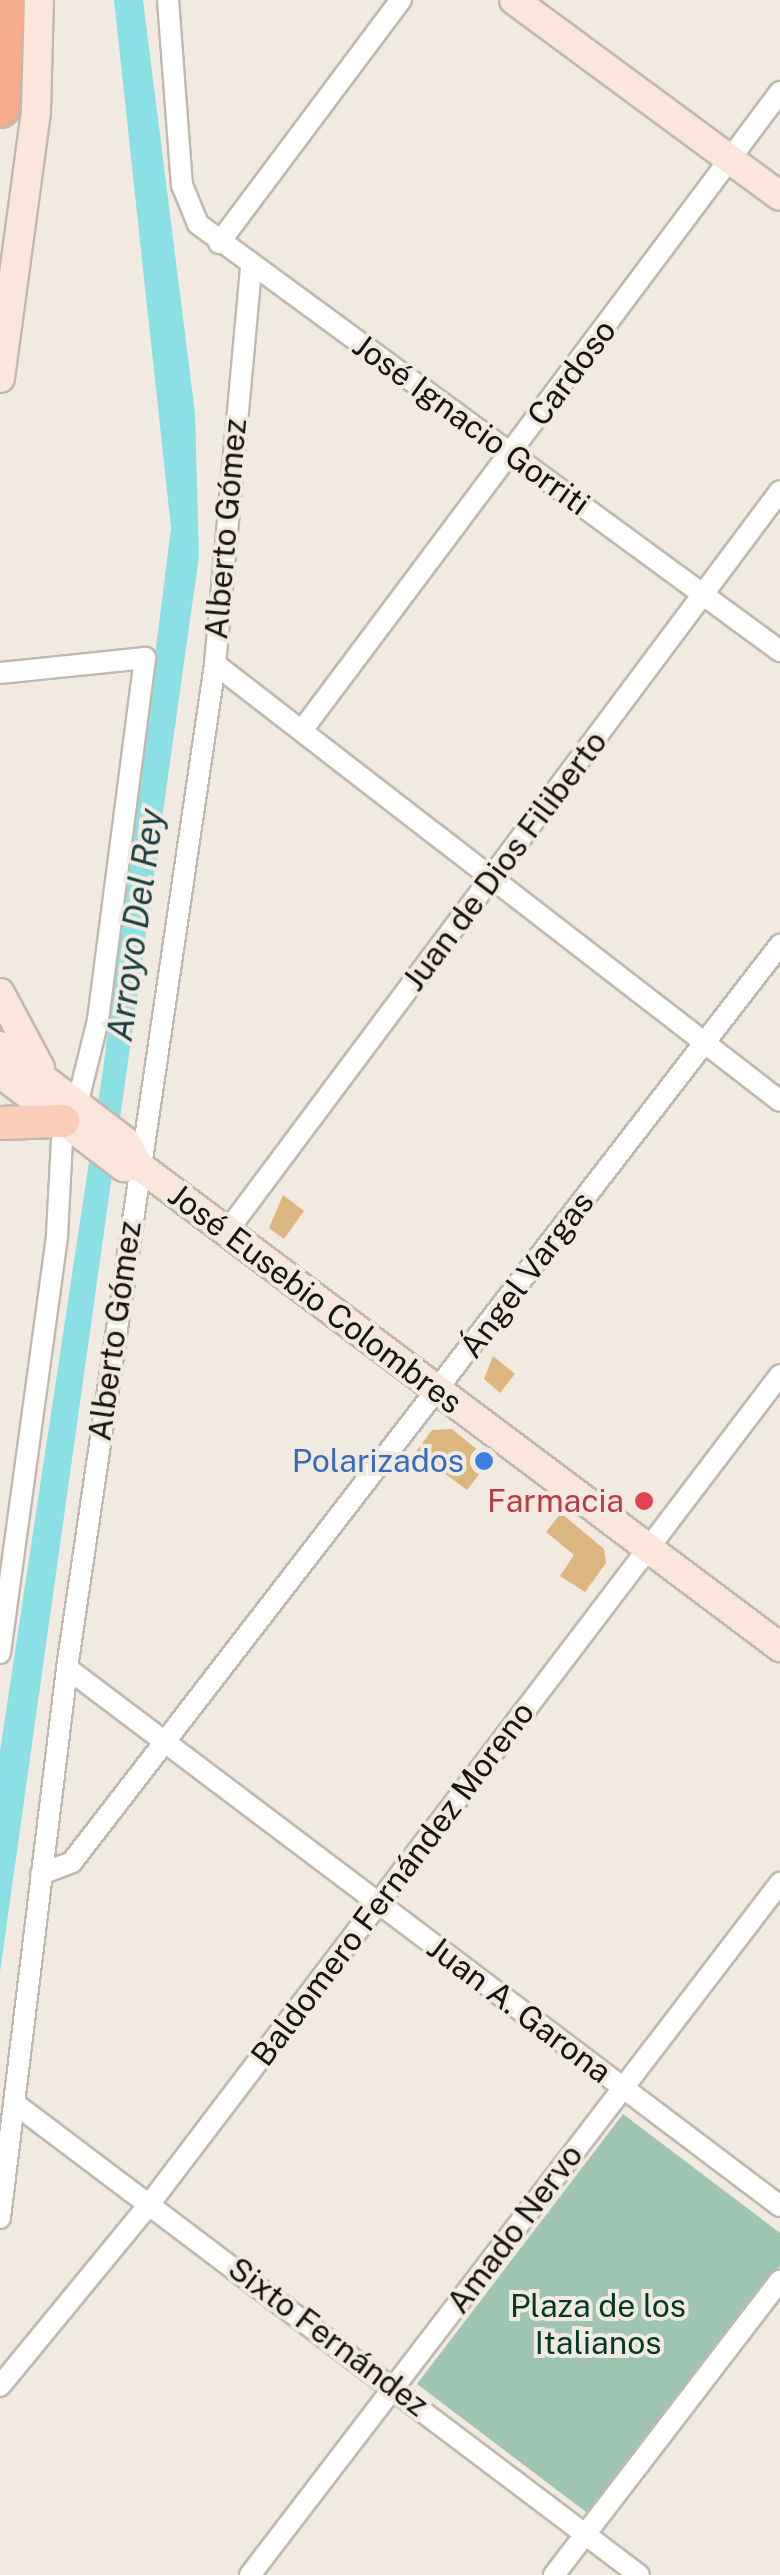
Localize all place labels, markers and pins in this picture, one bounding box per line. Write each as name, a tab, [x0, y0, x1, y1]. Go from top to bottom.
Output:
place label: Polarizados	[292, 1442, 464, 1480]
marker: Polarizados	[473, 1450, 495, 1472]
place label: Farmacia	[487, 1482, 624, 1520]
marker: Farmacia	[633, 1490, 655, 1512]

